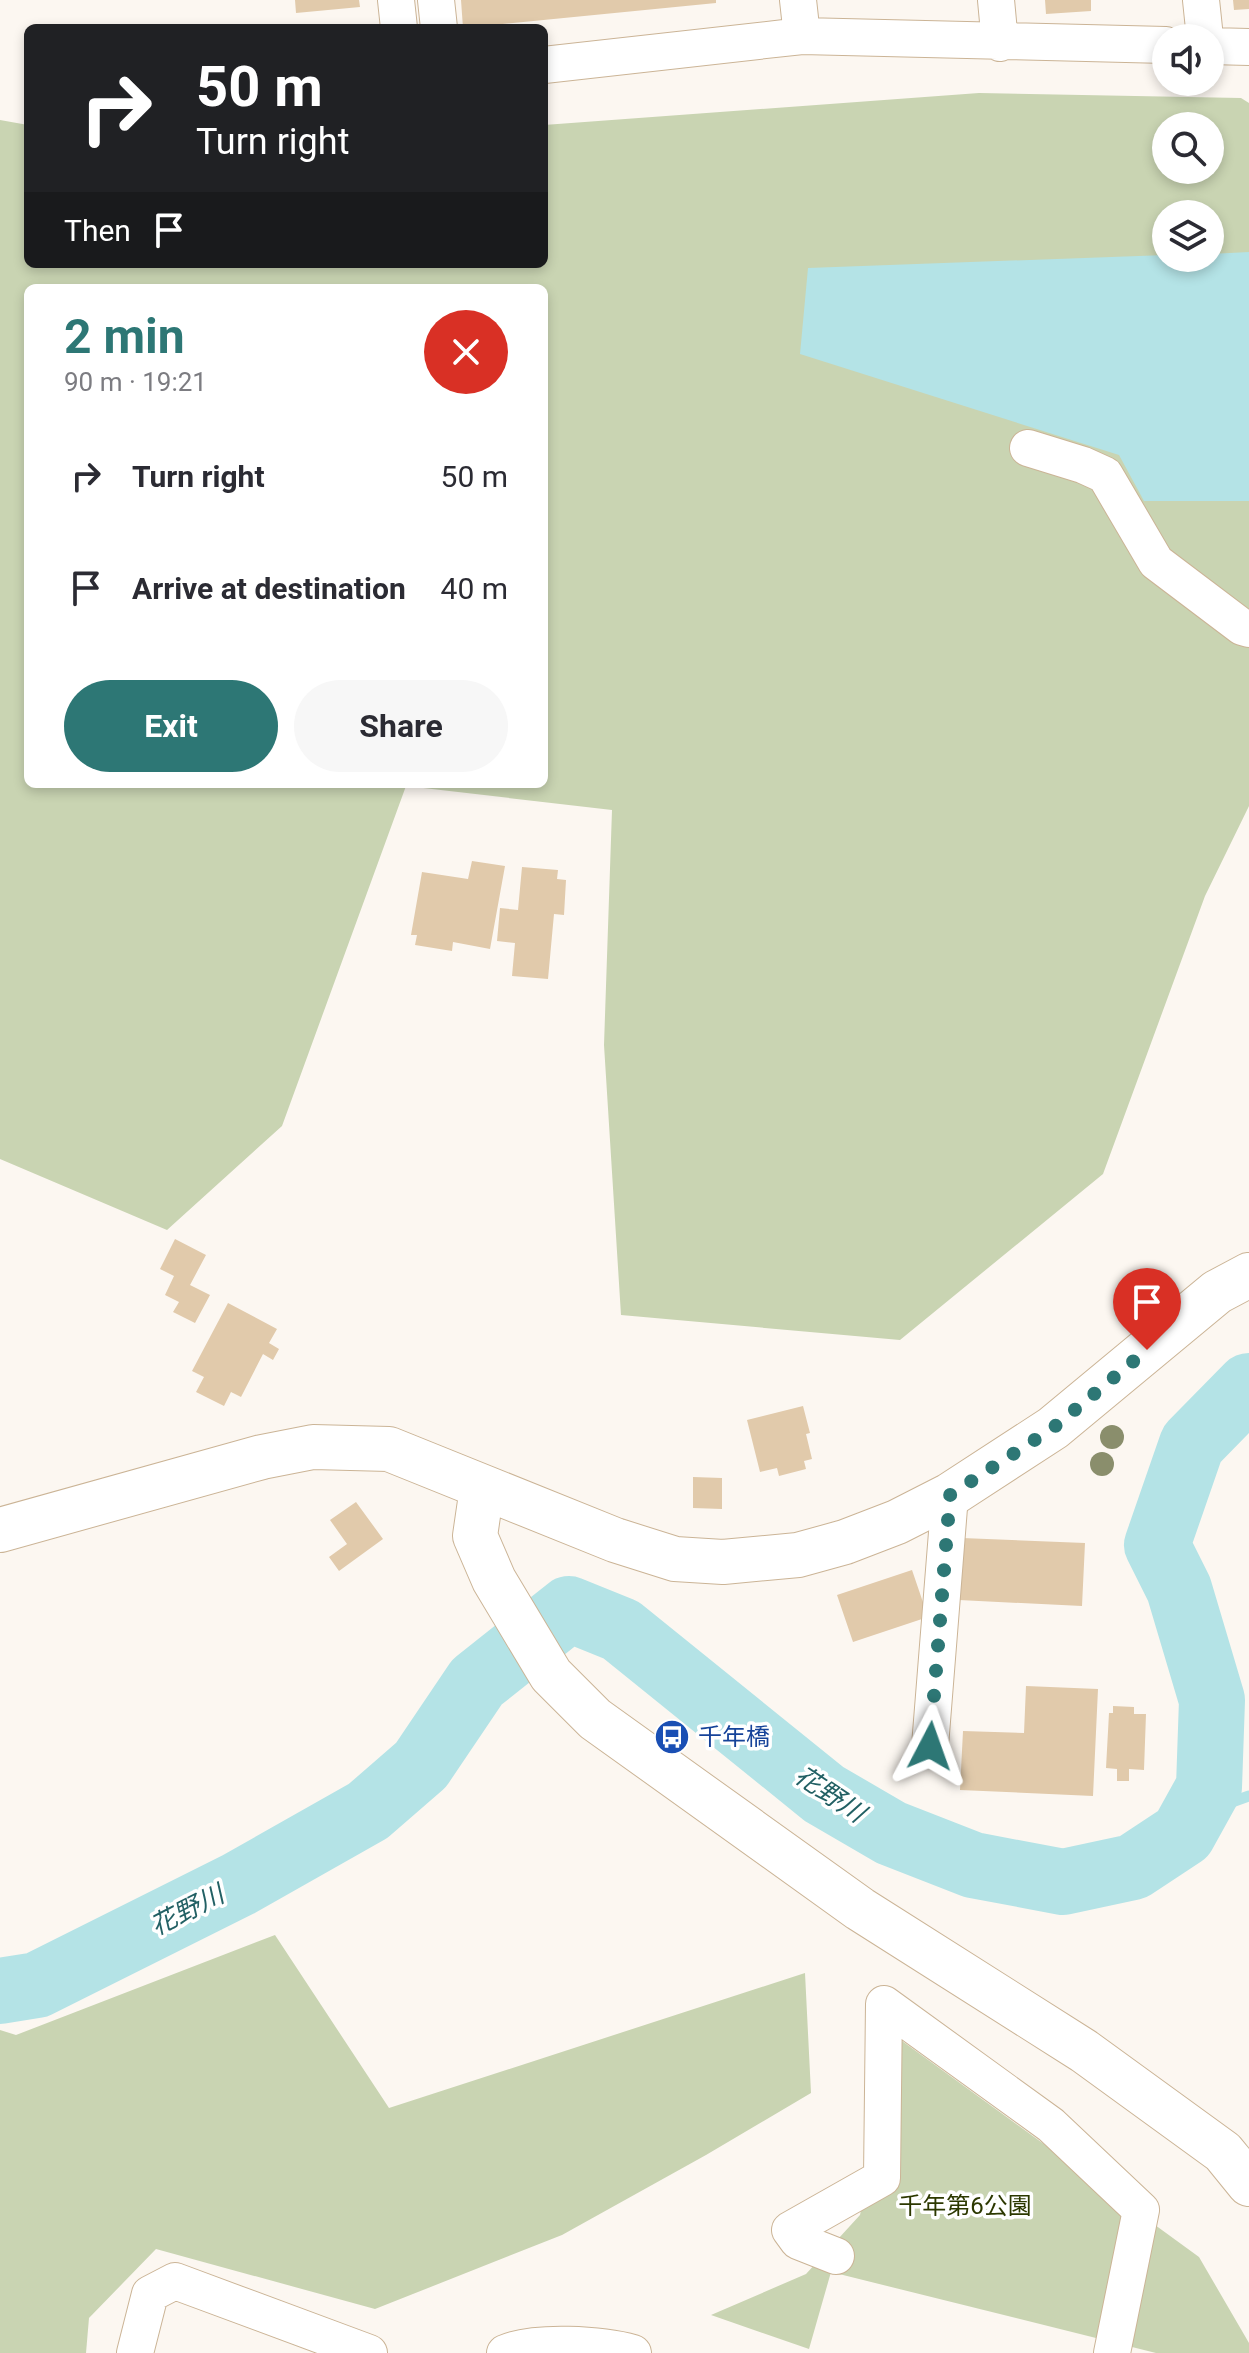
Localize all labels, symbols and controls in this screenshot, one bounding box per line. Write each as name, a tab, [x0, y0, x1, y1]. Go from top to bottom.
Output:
map controls	[1152, 24, 1224, 272]
button: sound	[1152, 24, 1224, 96]
text: 50 m	[196, 54, 323, 120]
icon: right	[64, 56, 168, 160]
button: search	[1152, 112, 1224, 184]
text: Turn right	[196, 121, 349, 163]
button: layers	[1152, 200, 1224, 272]
icon: arrive	[147, 208, 191, 252]
text: Then	[64, 213, 131, 248]
text: 2 min	[64, 308, 185, 365]
button: close	[424, 310, 508, 394]
text: 90 m · 19:21	[64, 367, 207, 397]
icon: right	[64, 454, 108, 498]
text: Turn right	[132, 459, 265, 494]
text: 50 m	[441, 459, 508, 494]
icon: arrive	[64, 566, 108, 610]
text: Arrive at destination	[132, 571, 406, 606]
text: 40 m	[441, 571, 508, 606]
button: Exit	[64, 680, 278, 772]
button: Share	[294, 680, 508, 772]
pin	[1113, 1268, 1181, 1350]
icon: arrive	[1125, 1280, 1169, 1324]
position arrow	[888, 1704, 972, 1788]
bus stop icon: 千年橋	[653, 1718, 691, 1756]
place label: 千年橋	[698, 1723, 770, 1751]
water label: 花野川	[789, 1760, 873, 1830]
water label: 花野川	[145, 1878, 231, 1941]
park label: 千年第6公園	[898, 2192, 1032, 2220]

